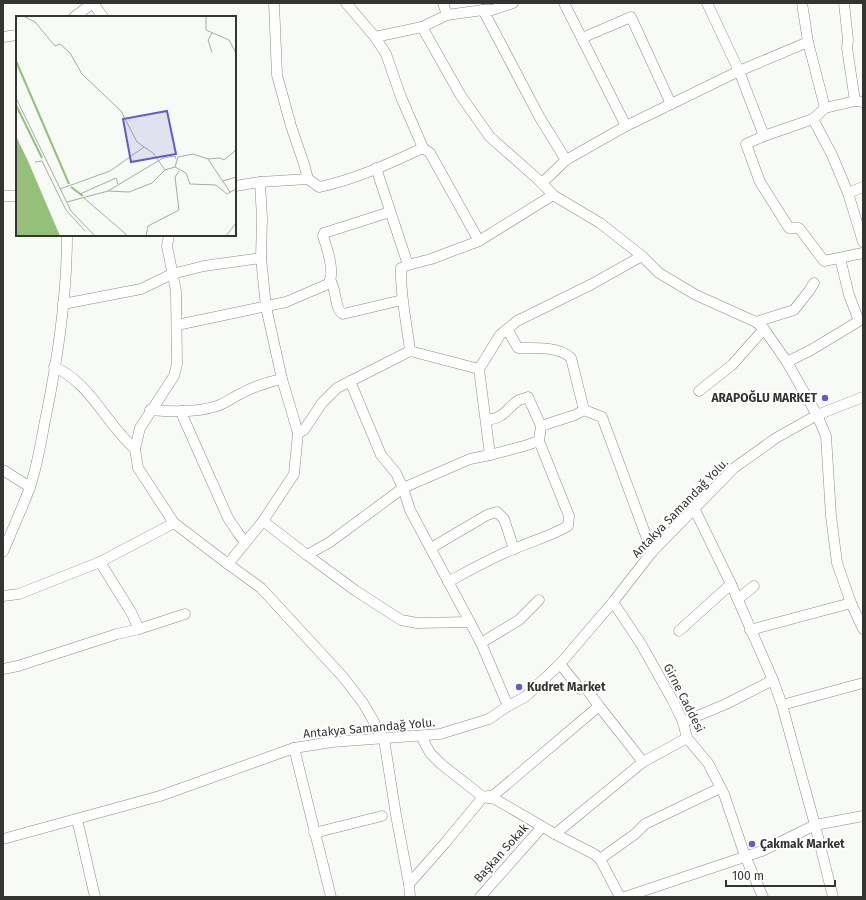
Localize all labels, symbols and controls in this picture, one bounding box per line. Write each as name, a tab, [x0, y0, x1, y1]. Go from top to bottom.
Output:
inset map	[16, 16, 236, 236]
place label: ARAPOĞLU MARKET	[710, 390, 818, 405]
marker: ARAPOĞLU MARKET	[820, 393, 830, 403]
street label: Antakya Samandağ Yolu.	[629, 455, 731, 561]
street label: Girne Caddesi	[661, 661, 707, 735]
place label: Kudret Market	[527, 680, 606, 694]
marker: Kudret Market	[514, 682, 524, 692]
street label: Antakya Samandağ Yolu.	[302, 715, 436, 741]
street label: Başkan Sokak	[471, 820, 532, 885]
place label: Çakmak Market	[760, 837, 845, 852]
marker: Çakmak Market	[747, 839, 757, 849]
scale bar	[726, 862, 835, 888]
text: 100 m	[732, 869, 764, 883]

